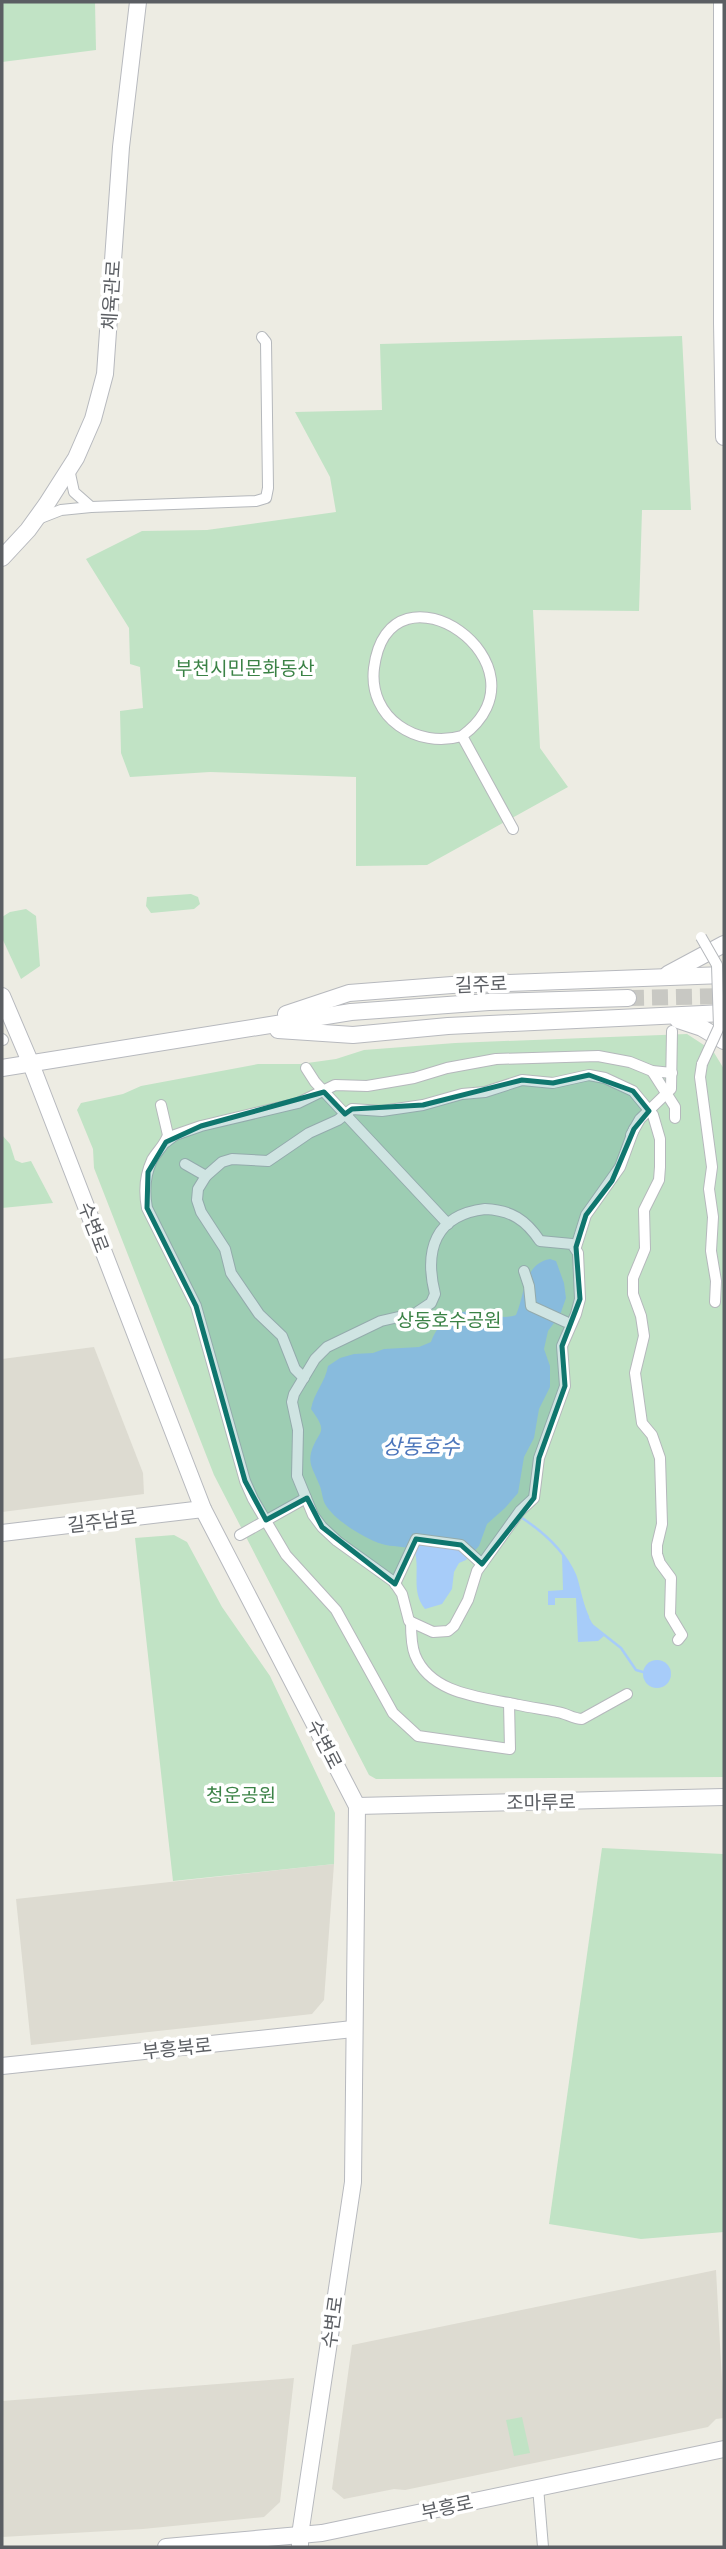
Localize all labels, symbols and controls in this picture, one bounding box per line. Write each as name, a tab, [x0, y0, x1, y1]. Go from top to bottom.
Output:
street label: 체육관로	[98, 259, 124, 331]
park label: 부천시민문화동산	[175, 657, 315, 679]
street label: 길주로	[454, 972, 508, 996]
street label: 수변로	[74, 1199, 114, 1255]
park label: 상동호수공원	[397, 1309, 501, 1331]
water label: 상동호수	[382, 1434, 460, 1458]
street label: 길주남로	[66, 1506, 138, 1536]
street label: 수변로	[303, 1716, 347, 1772]
park label: 청운공원	[206, 1784, 276, 1806]
street label: 조마루로	[506, 1790, 576, 1814]
street label: 부흥북로	[141, 2033, 213, 2063]
street label: 수변로	[317, 2294, 347, 2350]
street label: 부흥로	[419, 2491, 475, 2523]

